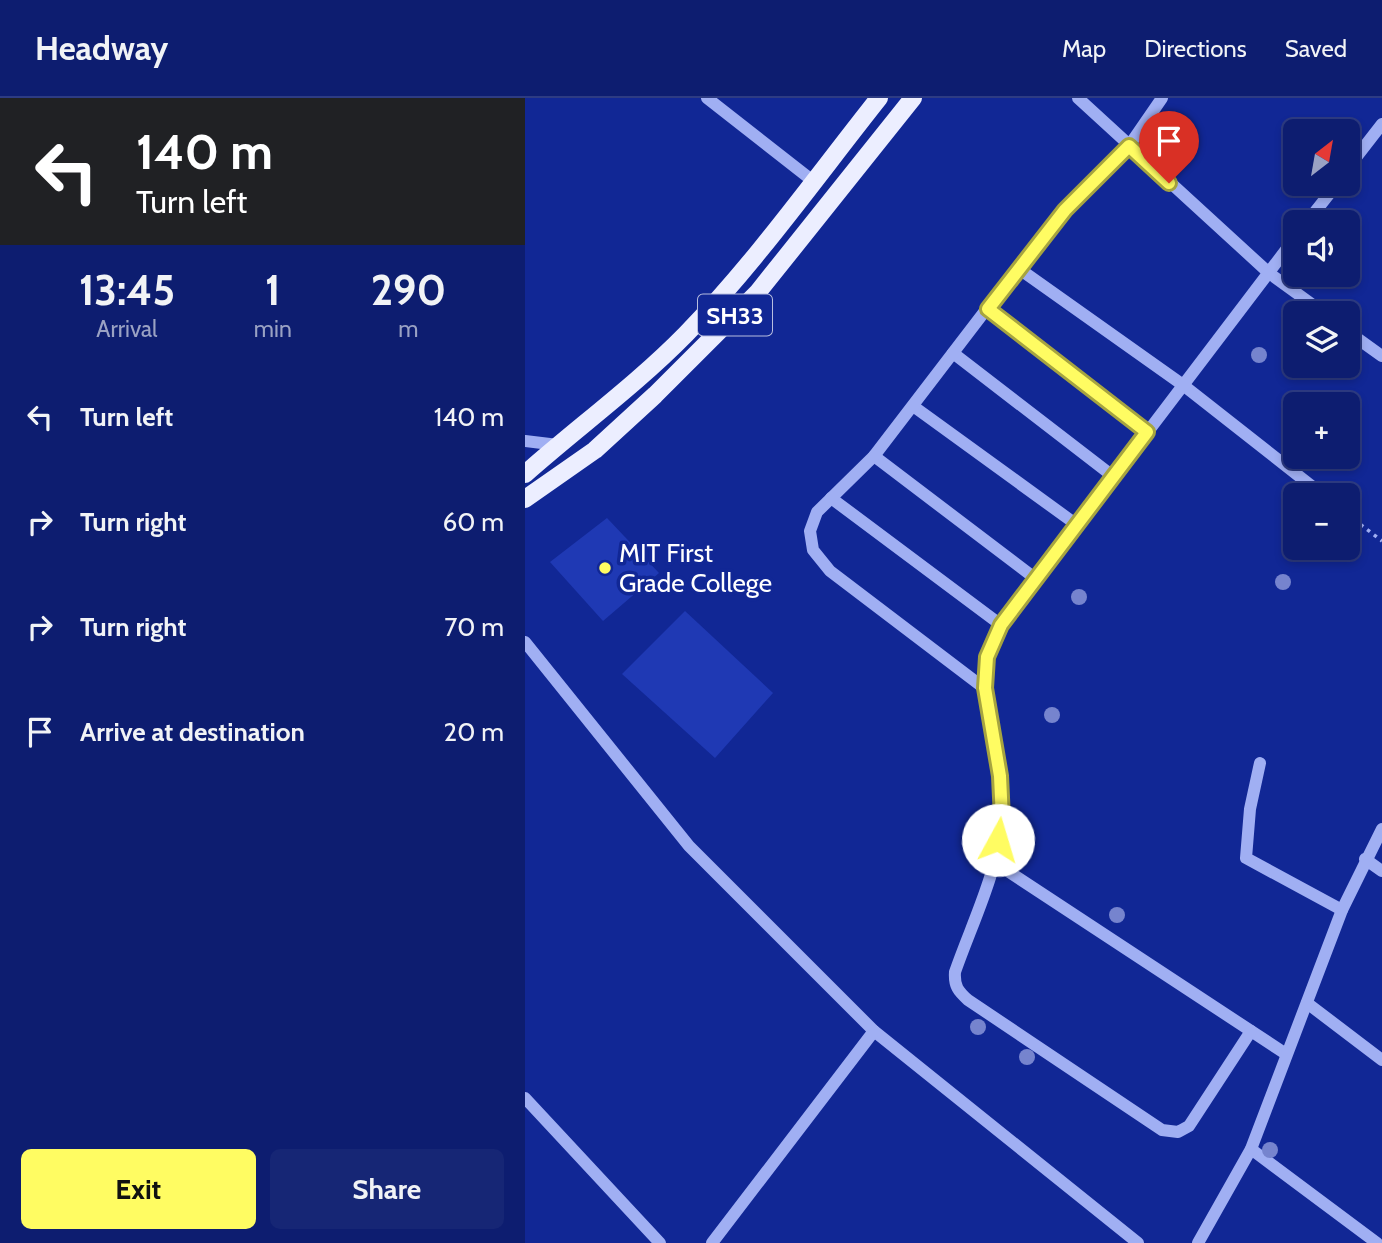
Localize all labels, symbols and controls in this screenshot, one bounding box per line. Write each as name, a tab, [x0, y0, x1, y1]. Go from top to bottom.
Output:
text: Headway	[35, 28, 168, 68]
text: Map	[1062, 34, 1106, 63]
text: Directions	[1144, 34, 1247, 63]
text: Saved	[1285, 34, 1347, 63]
pin	[1139, 111, 1199, 183]
north arrow	[1283, 119, 1360, 196]
map controls	[1283, 119, 1360, 560]
text: 140 m	[136, 122, 273, 181]
icon: arrive	[1150, 122, 1188, 160]
icon: left	[21, 126, 112, 217]
text: Turn left	[136, 182, 247, 221]
button: sound	[1283, 210, 1360, 287]
text: 13:45	[79, 264, 175, 316]
text: 1	[265, 264, 281, 316]
text: 290	[371, 264, 446, 316]
road number: SH33	[698, 294, 772, 336]
button: layers	[1283, 301, 1360, 378]
text: Arrival	[96, 315, 158, 343]
text: min	[254, 315, 292, 343]
text: m	[398, 315, 418, 343]
button: +	[1283, 392, 1360, 469]
icon: left	[21, 398, 59, 436]
text: Turn left	[80, 401, 173, 433]
text: 140 m	[434, 401, 504, 433]
button: −	[1283, 483, 1360, 560]
icon: right	[21, 503, 59, 541]
text: Turn right	[80, 506, 186, 538]
text: 60 m	[442, 506, 504, 538]
place label: MIT First Grade College	[619, 537, 772, 599]
marker: MIT First Grade College	[597, 560, 613, 576]
icon: right	[21, 608, 59, 646]
text: Turn right	[80, 611, 186, 643]
text: 70 m	[444, 611, 504, 643]
icon: arrive	[21, 713, 59, 751]
text: Arrive at destination	[80, 716, 305, 748]
text: 20 m	[444, 716, 504, 748]
position arrow	[961, 803, 1035, 877]
button: Exit	[21, 1149, 256, 1229]
button: Share	[270, 1149, 504, 1229]

